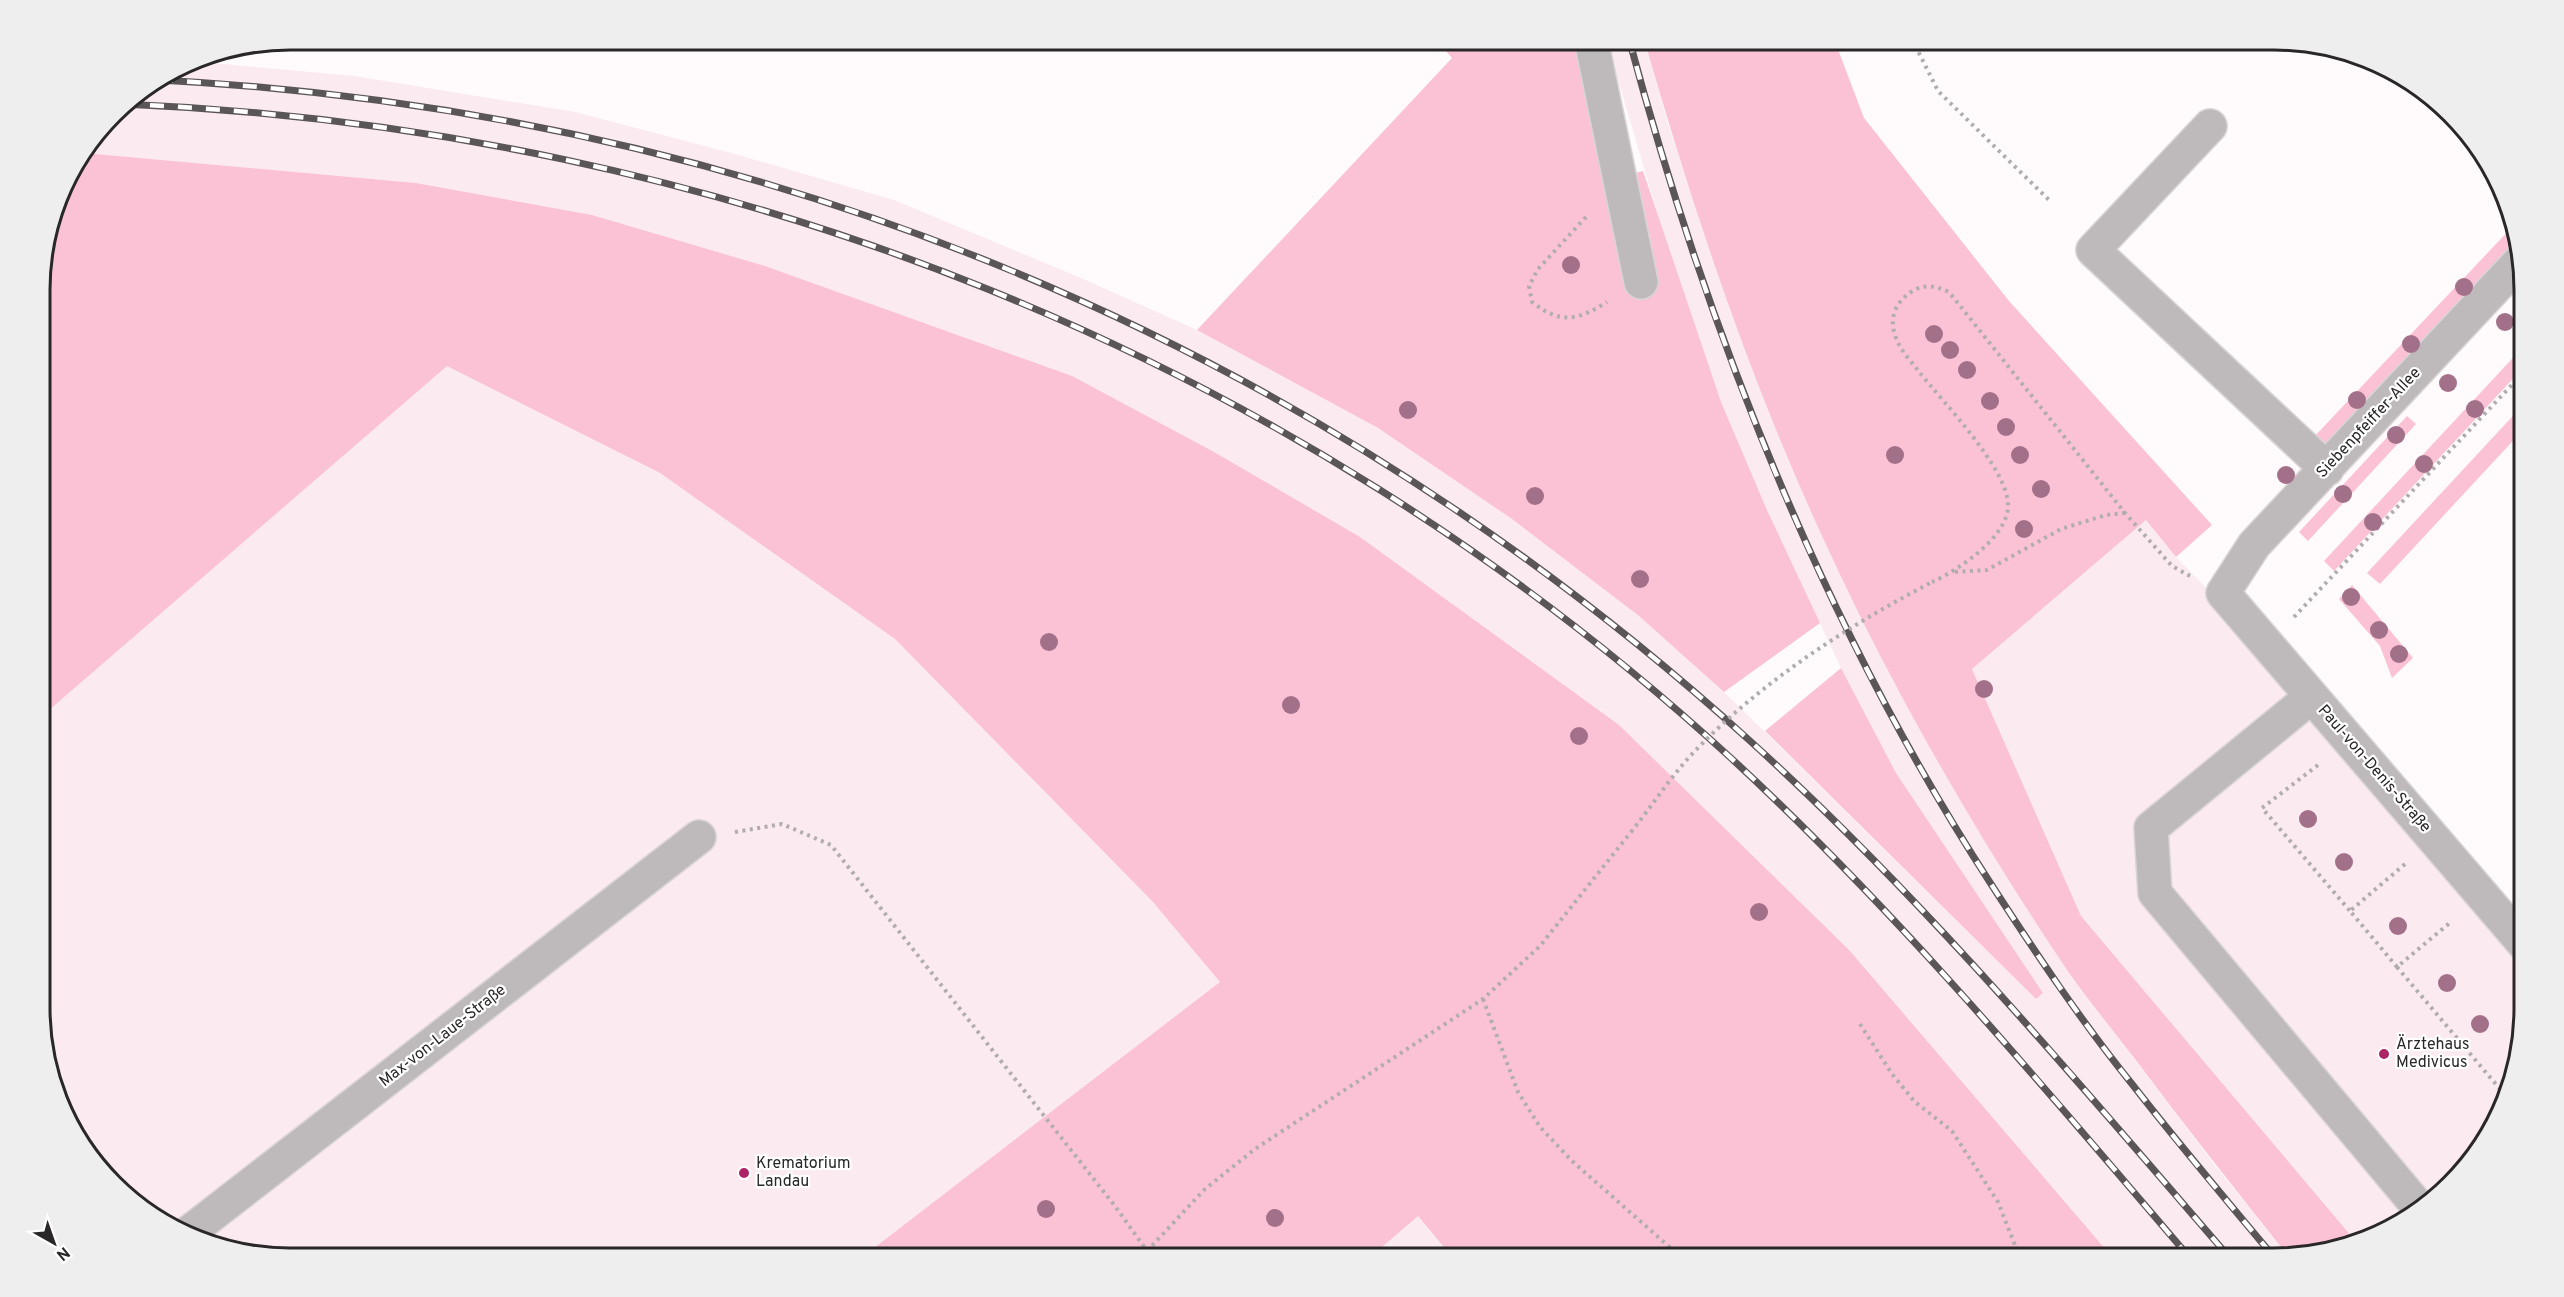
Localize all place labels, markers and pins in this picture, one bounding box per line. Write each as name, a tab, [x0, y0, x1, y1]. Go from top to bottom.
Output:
place label: Ärztehaus Medivicus	[2396, 1034, 2470, 1073]
marker: Ärztehaus Medivicus	[2377, 1047, 2391, 1061]
place label: Krematorium Landau	[756, 1154, 851, 1192]
marker: Krematorium Landau	[737, 1166, 751, 1180]

